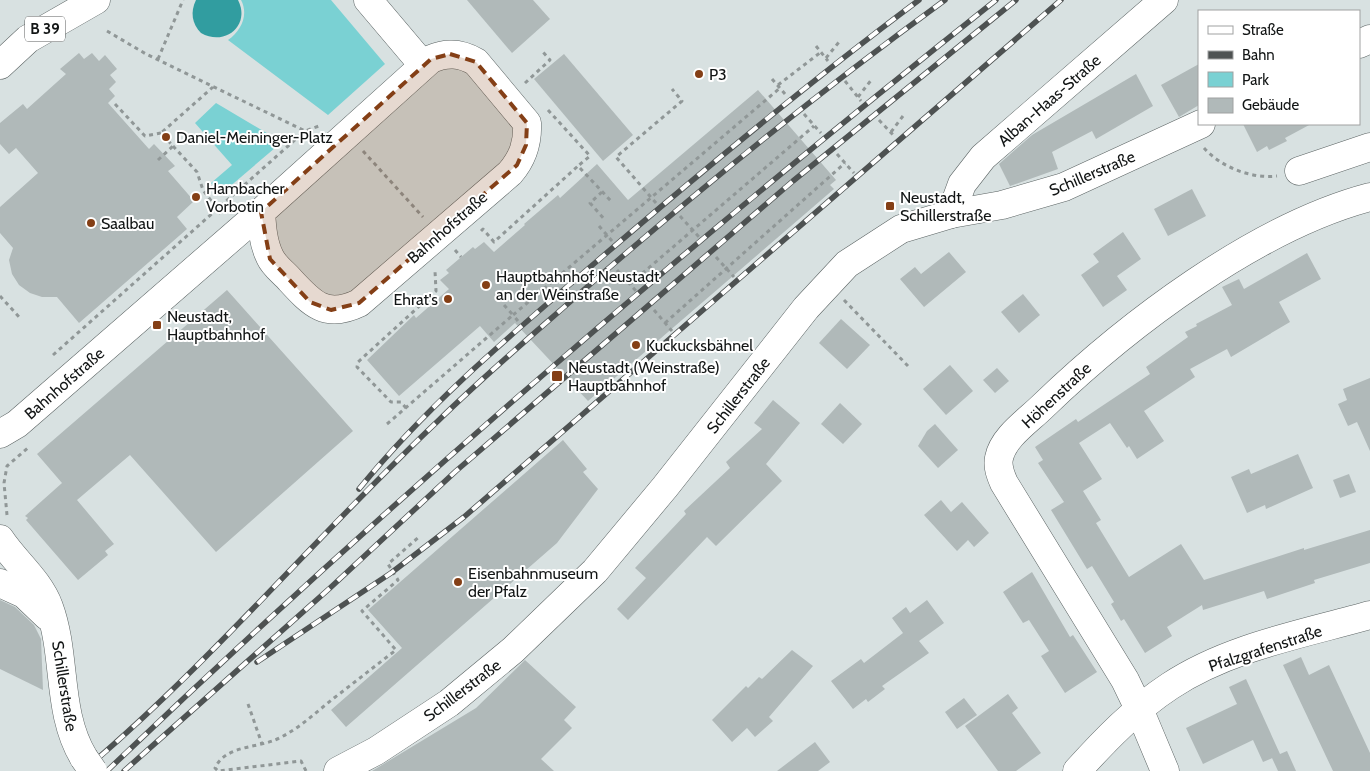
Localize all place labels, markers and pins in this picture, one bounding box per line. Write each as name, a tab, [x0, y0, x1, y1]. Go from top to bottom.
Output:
place label: P3	[709, 65, 727, 84]
marker: P3	[693, 68, 705, 80]
place label: Daniel-Meininger-Platz	[176, 128, 333, 147]
marker: Daniel-Meininger-Platz	[160, 131, 172, 143]
place label: Hambacher Vorbotin	[206, 179, 286, 216]
place label: Neustadt, Schillerstraße	[900, 188, 991, 225]
marker: Hambacher Vorbotin	[190, 191, 202, 203]
marker: Neustadt, Schillerstraße	[884, 200, 896, 212]
place label: Saalbau	[101, 214, 154, 233]
marker: Saalbau	[85, 217, 97, 229]
place label: Hauptbahnhof Neustadt an der Weinstraße	[496, 267, 660, 304]
marker: Hauptbahnhof Neustadt an der Weinstraße	[480, 279, 492, 291]
place label: Ehrat's	[393, 290, 438, 309]
marker: Ehrat's	[442, 293, 454, 305]
place label: Neustadt, Hauptbahnhof	[167, 307, 266, 344]
marker: Neustadt, Hauptbahnhof	[151, 319, 163, 331]
place label: Kuckucksbähnel	[646, 336, 753, 355]
marker: Kuckucksbähnel	[630, 339, 642, 351]
place label: Neustadt (Weinstraße) Hauptbahnhof	[568, 358, 720, 395]
marker: Neustadt (Weinstraße) Hauptbahnhof	[550, 369, 564, 383]
place label: Eisenbahnmuseum der Pfalz	[468, 564, 598, 601]
marker: Eisenbahnmuseum der Pfalz	[452, 576, 464, 588]

